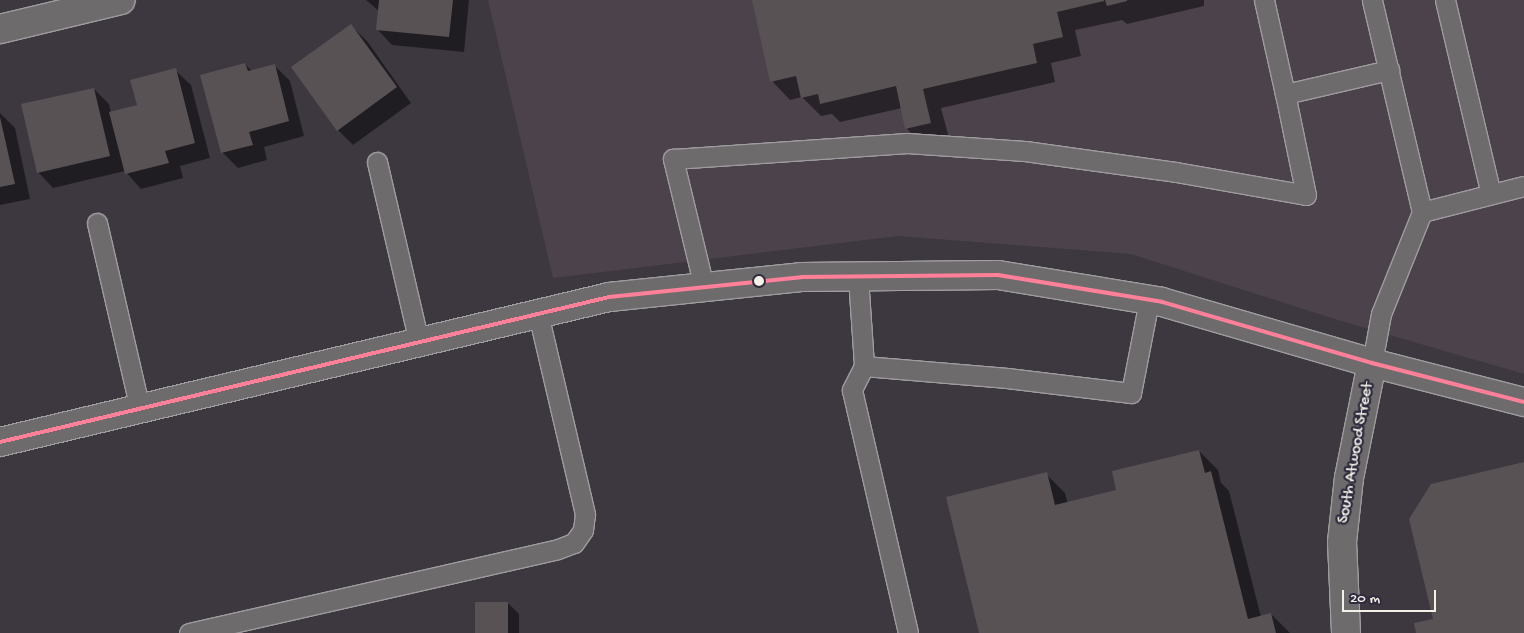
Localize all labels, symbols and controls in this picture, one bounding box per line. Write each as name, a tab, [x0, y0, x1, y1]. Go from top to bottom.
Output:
unlabelled marker	[754, 276, 764, 286]
street label: South Atwood Street	[1335, 381, 1379, 525]
scale bar	[1344, 580, 1438, 612]
text: 20 m	[1350, 590, 1380, 608]

